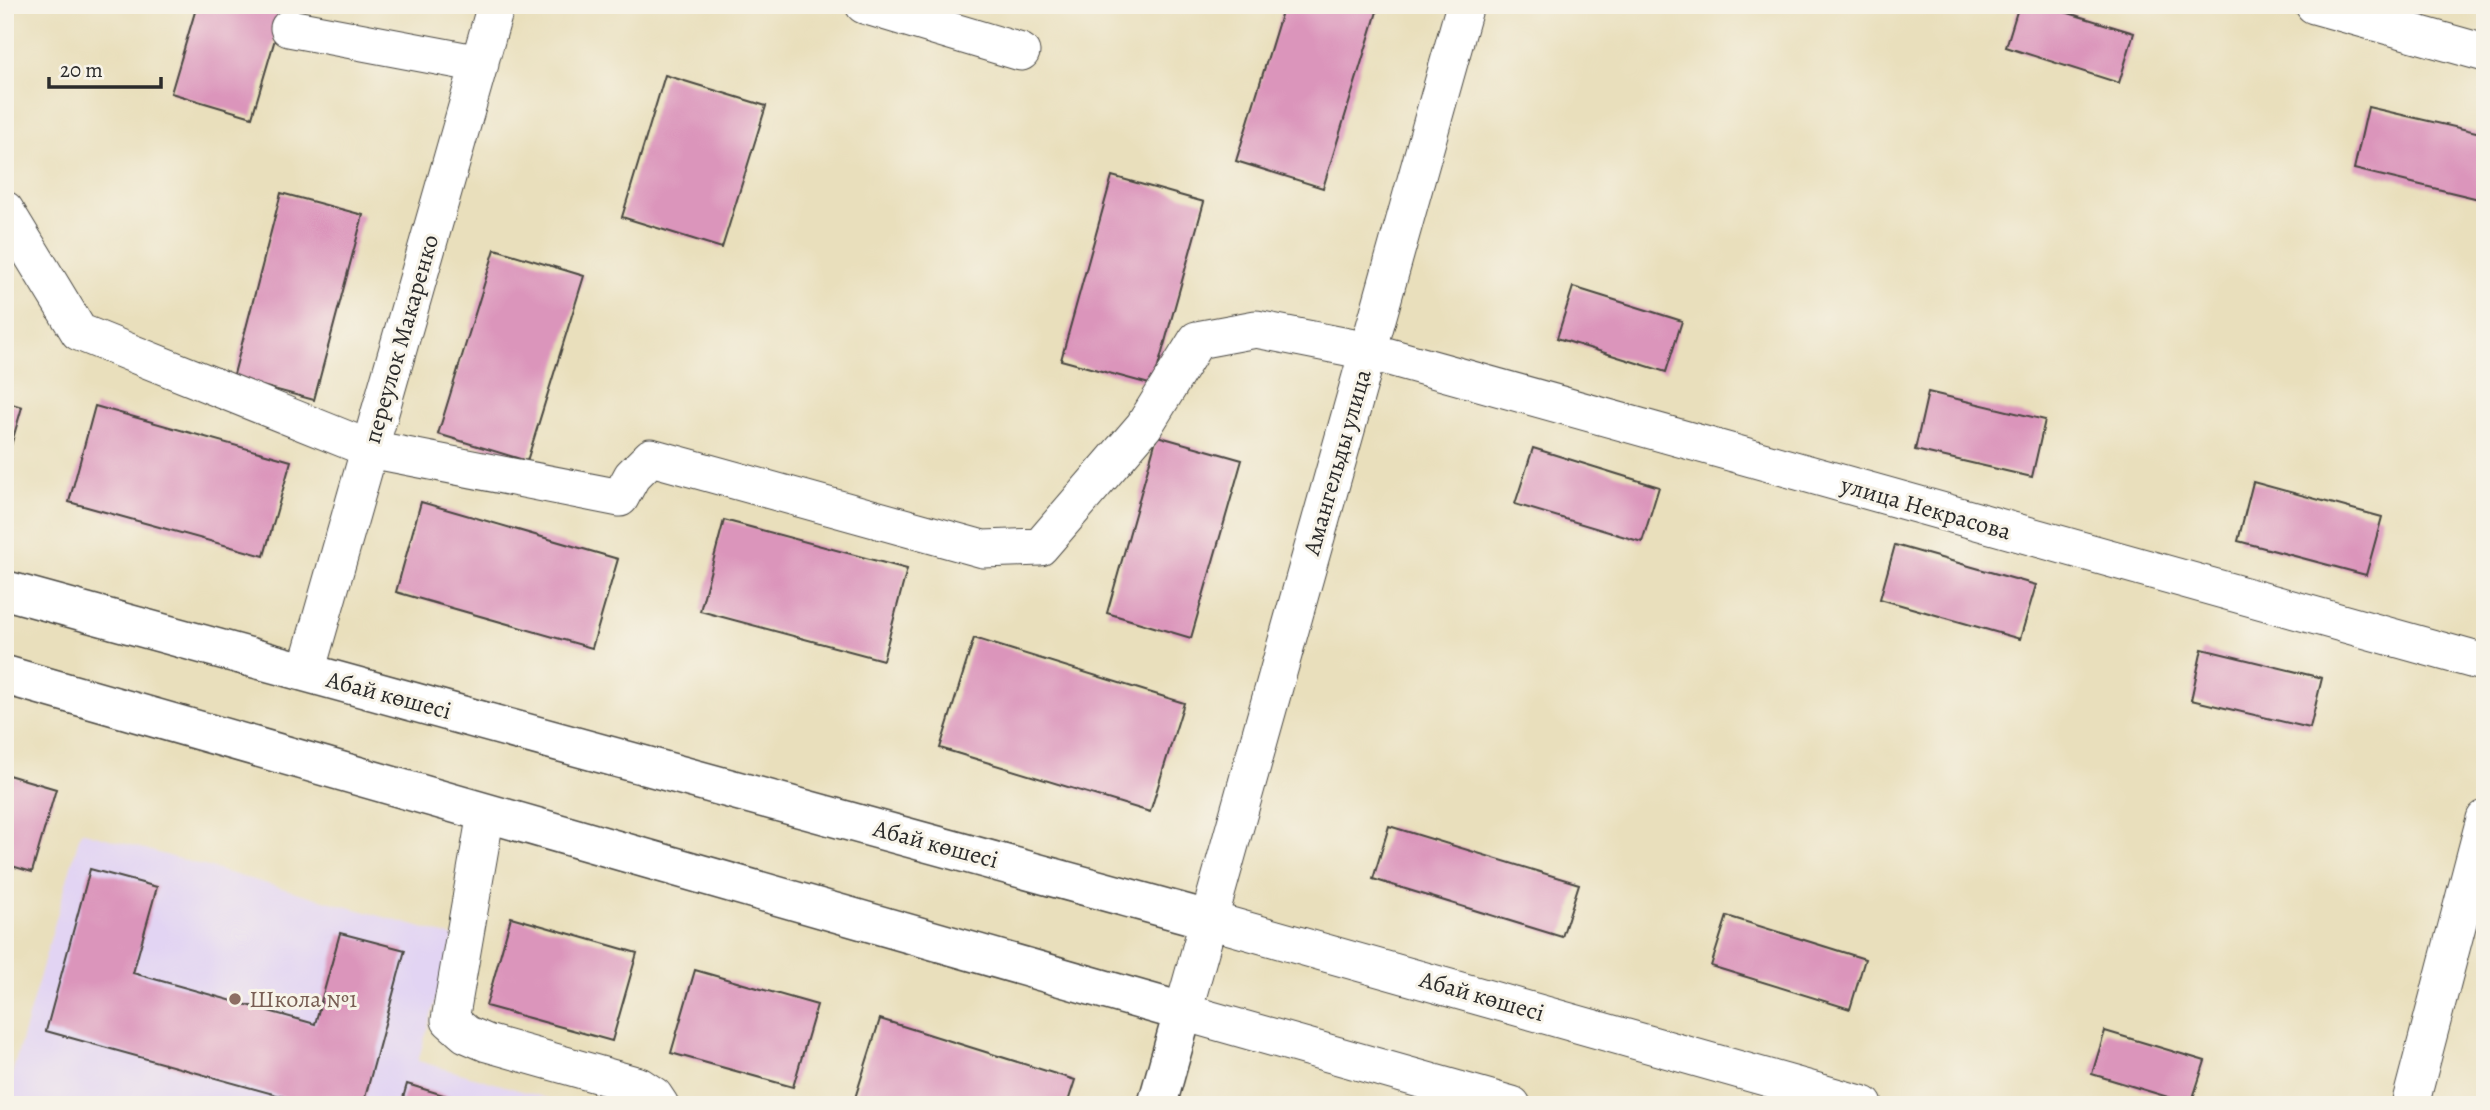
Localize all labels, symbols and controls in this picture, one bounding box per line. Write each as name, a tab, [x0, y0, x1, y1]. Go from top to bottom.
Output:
scale bar	[49, 46, 161, 90]
text: 20 m	[60, 56, 103, 84]
street label: переулок Макаренко	[356, 231, 446, 447]
street label: Амангельды улица	[1295, 365, 1379, 560]
street label: улица Некрасова	[1836, 468, 2015, 548]
street label: Абай көшесі	[322, 663, 455, 727]
street label: Абай көшесі	[869, 812, 1002, 876]
street label: Абай көшесі	[1415, 963, 1548, 1029]
place label: Школа №1	[249, 983, 357, 1015]
marker: Школа №1	[227, 991, 243, 1007]

